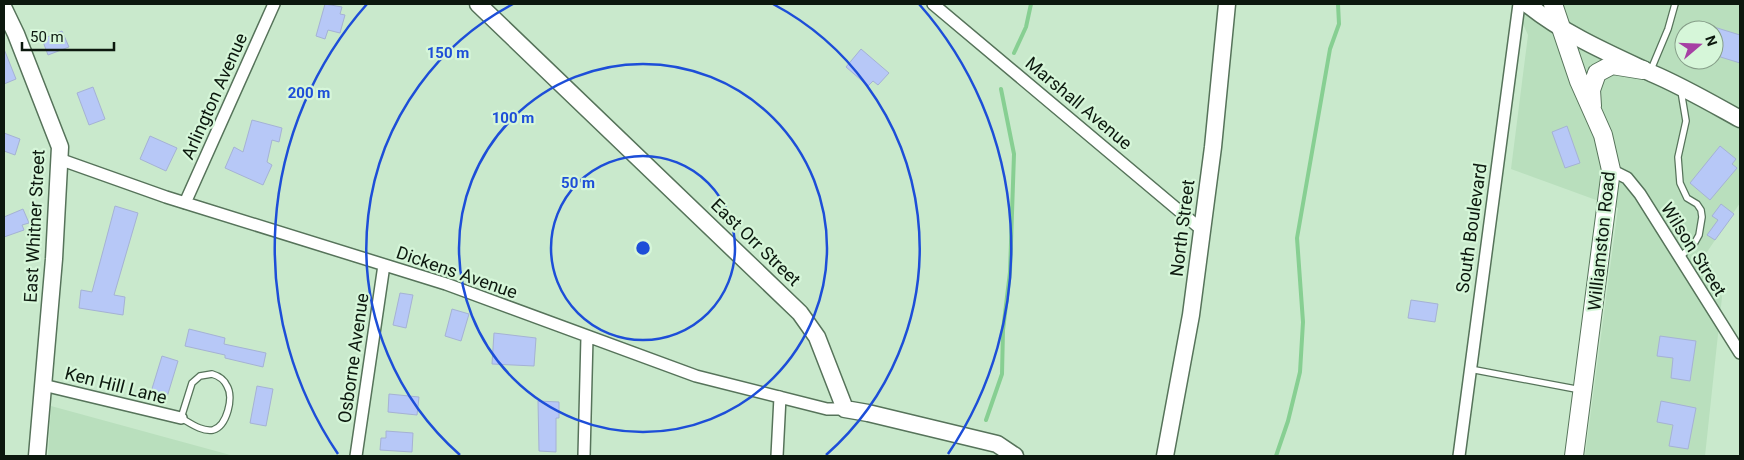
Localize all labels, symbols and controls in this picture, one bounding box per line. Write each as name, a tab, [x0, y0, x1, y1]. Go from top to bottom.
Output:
scale bar	[22, 20, 115, 52]
north arrow	[1674, 20, 1724, 70]
text: 50 m	[30, 28, 64, 46]
street label: Arlington Avenue	[177, 30, 251, 162]
text: N	[1702, 33, 1720, 48]
text: 150 m	[427, 44, 469, 62]
street label: Marshall Avenue	[1021, 52, 1137, 154]
text: 200 m	[288, 84, 330, 102]
text: 100 m	[492, 109, 534, 127]
street label: East Whitner Street	[20, 149, 49, 303]
street label: South Boulevard	[1451, 162, 1491, 294]
street label: Williamston Road	[1583, 170, 1619, 312]
text: 50 m	[561, 174, 595, 192]
street label: North Street	[1166, 178, 1198, 278]
street label: East Orr Street	[707, 194, 805, 290]
street label: Wilson Street	[1657, 198, 1731, 300]
centre of rings	[634, 239, 652, 257]
street label: Dickens Avenue	[394, 241, 520, 303]
street label: Osborne Avenue	[333, 292, 373, 424]
street label: Ken Hill Lane	[63, 362, 169, 408]

